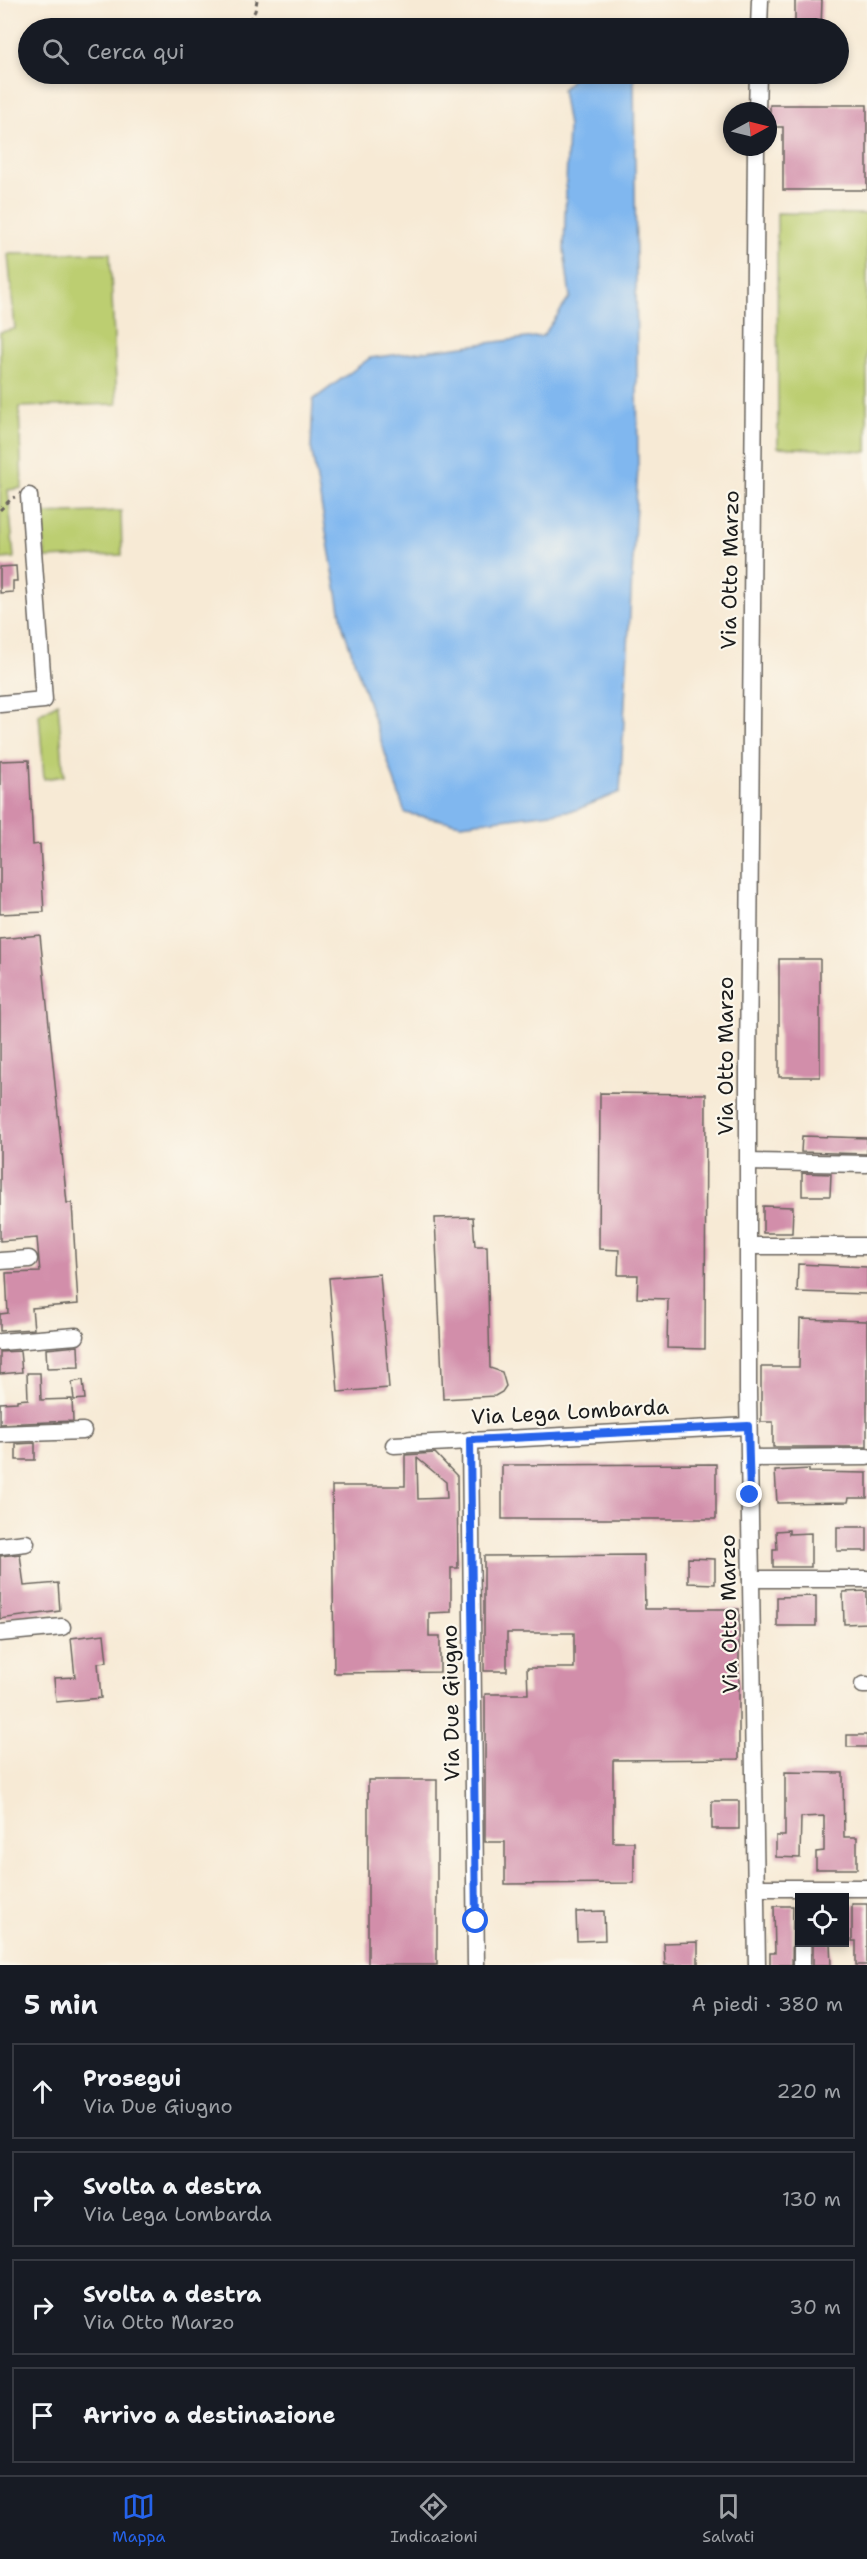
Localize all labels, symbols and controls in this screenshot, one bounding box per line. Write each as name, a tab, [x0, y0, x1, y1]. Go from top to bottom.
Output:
search box	[18, 18, 849, 84]
icon: search	[39, 35, 72, 68]
text: Cerca qui	[87, 37, 185, 66]
north arrow	[723, 102, 777, 156]
street label: Via Otto Marzo	[715, 490, 745, 650]
street label: Via Otto Marzo	[712, 976, 740, 1136]
street label: Via Lega Lombarda	[470, 1393, 670, 1431]
route end	[736, 1481, 762, 1507]
street label: Via Otto Marzo	[714, 1534, 744, 1694]
street label: Via Due Giugno	[436, 1624, 466, 1782]
map controls	[795, 1893, 849, 1947]
button: locate	[795, 1893, 849, 1947]
route start	[462, 1907, 488, 1933]
text: 5 min	[24, 1987, 98, 2022]
text: A piedi · 380 m	[692, 1991, 843, 2017]
text: Prosegui	[83, 2064, 181, 2093]
icon: ahead	[26, 2075, 59, 2108]
text: 220 m	[777, 2078, 841, 2104]
text: Via Due Giugno	[83, 2093, 233, 2119]
text: Svolta a destra	[83, 2172, 261, 2201]
icon: right	[26, 2183, 59, 2216]
text: 130 m	[782, 2186, 841, 2212]
text: Via Lega Lombarda	[83, 2201, 272, 2227]
text: Svolta a destra	[83, 2280, 261, 2309]
icon: right	[26, 2291, 59, 2324]
text: 30 m	[789, 2294, 841, 2320]
text: Via Otto Marzo	[83, 2309, 234, 2335]
icon: arrive	[26, 2399, 59, 2432]
text: Arrivo a destinazione	[83, 2401, 335, 2430]
tab: Mappa	[112, 2490, 166, 2547]
tab: Indicazioni	[390, 2490, 478, 2547]
tab: Salvati	[702, 2490, 755, 2547]

